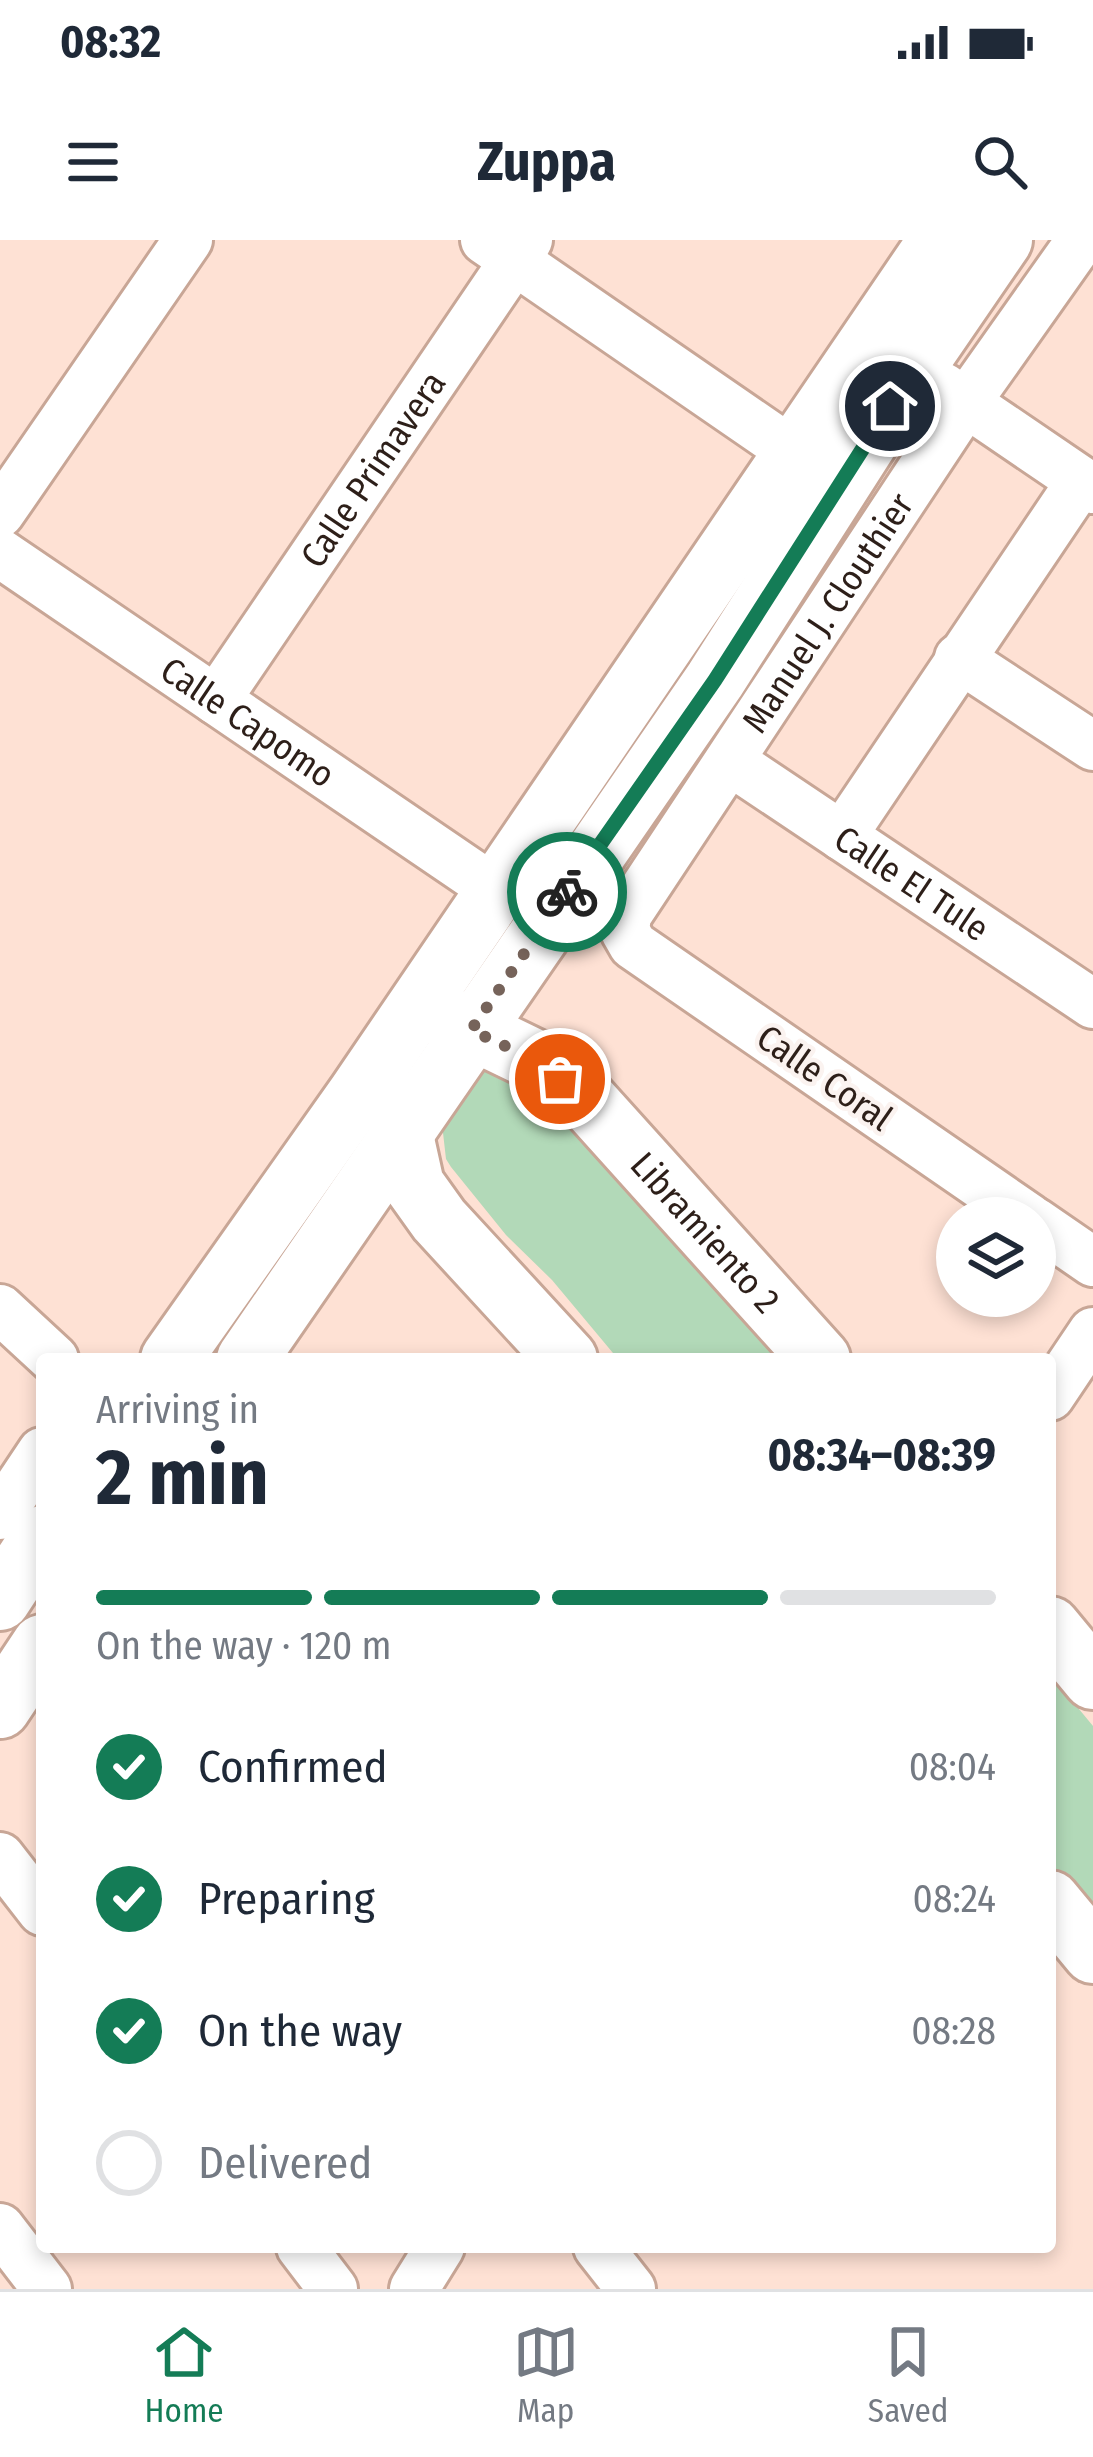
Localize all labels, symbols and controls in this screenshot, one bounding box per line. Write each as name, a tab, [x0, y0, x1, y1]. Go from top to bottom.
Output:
text: 08:32	[60, 15, 161, 69]
icon: menu	[60, 129, 126, 195]
icon: search	[967, 129, 1033, 195]
text: Zuppa	[477, 130, 616, 194]
pin	[839, 355, 941, 457]
street label: Calle Primavera	[291, 363, 456, 576]
icon: home	[857, 373, 923, 439]
street label: Manuel J. Clouthier	[733, 485, 923, 741]
street label: Calle Capomo	[152, 648, 343, 797]
street label: Calle El Tule	[826, 816, 997, 951]
courier	[507, 832, 627, 952]
icon: bike	[534, 859, 600, 925]
street label: Calle Coral	[748, 1015, 901, 1140]
pin	[509, 1028, 611, 1130]
icon: bag	[527, 1046, 593, 1112]
street label: Libramiento 2	[621, 1143, 789, 1322]
map controls	[936, 1197, 1056, 1317]
button: layers	[936, 1197, 1056, 1317]
text: Arriving in	[96, 1387, 259, 1433]
text: 08:34–08:39	[767, 1428, 996, 1482]
text: 2 min	[96, 1431, 269, 1525]
text: On the way · 120 m	[96, 1623, 391, 1669]
icon: check	[96, 1734, 162, 1800]
text: Confirmed	[198, 1740, 388, 1794]
text: 08:04	[909, 1744, 996, 1790]
icon: check	[96, 1866, 162, 1932]
text: Preparing	[198, 1872, 375, 1926]
text: 08:24	[913, 1876, 996, 1922]
icon: check	[96, 1998, 162, 2064]
text: On the way	[198, 2004, 402, 2058]
text: 08:28	[911, 2008, 996, 2054]
text: Delivered	[198, 2136, 372, 2190]
tab: Home	[145, 2319, 224, 2431]
tab: Map	[513, 2319, 579, 2431]
tab: Saved	[868, 2319, 948, 2431]

